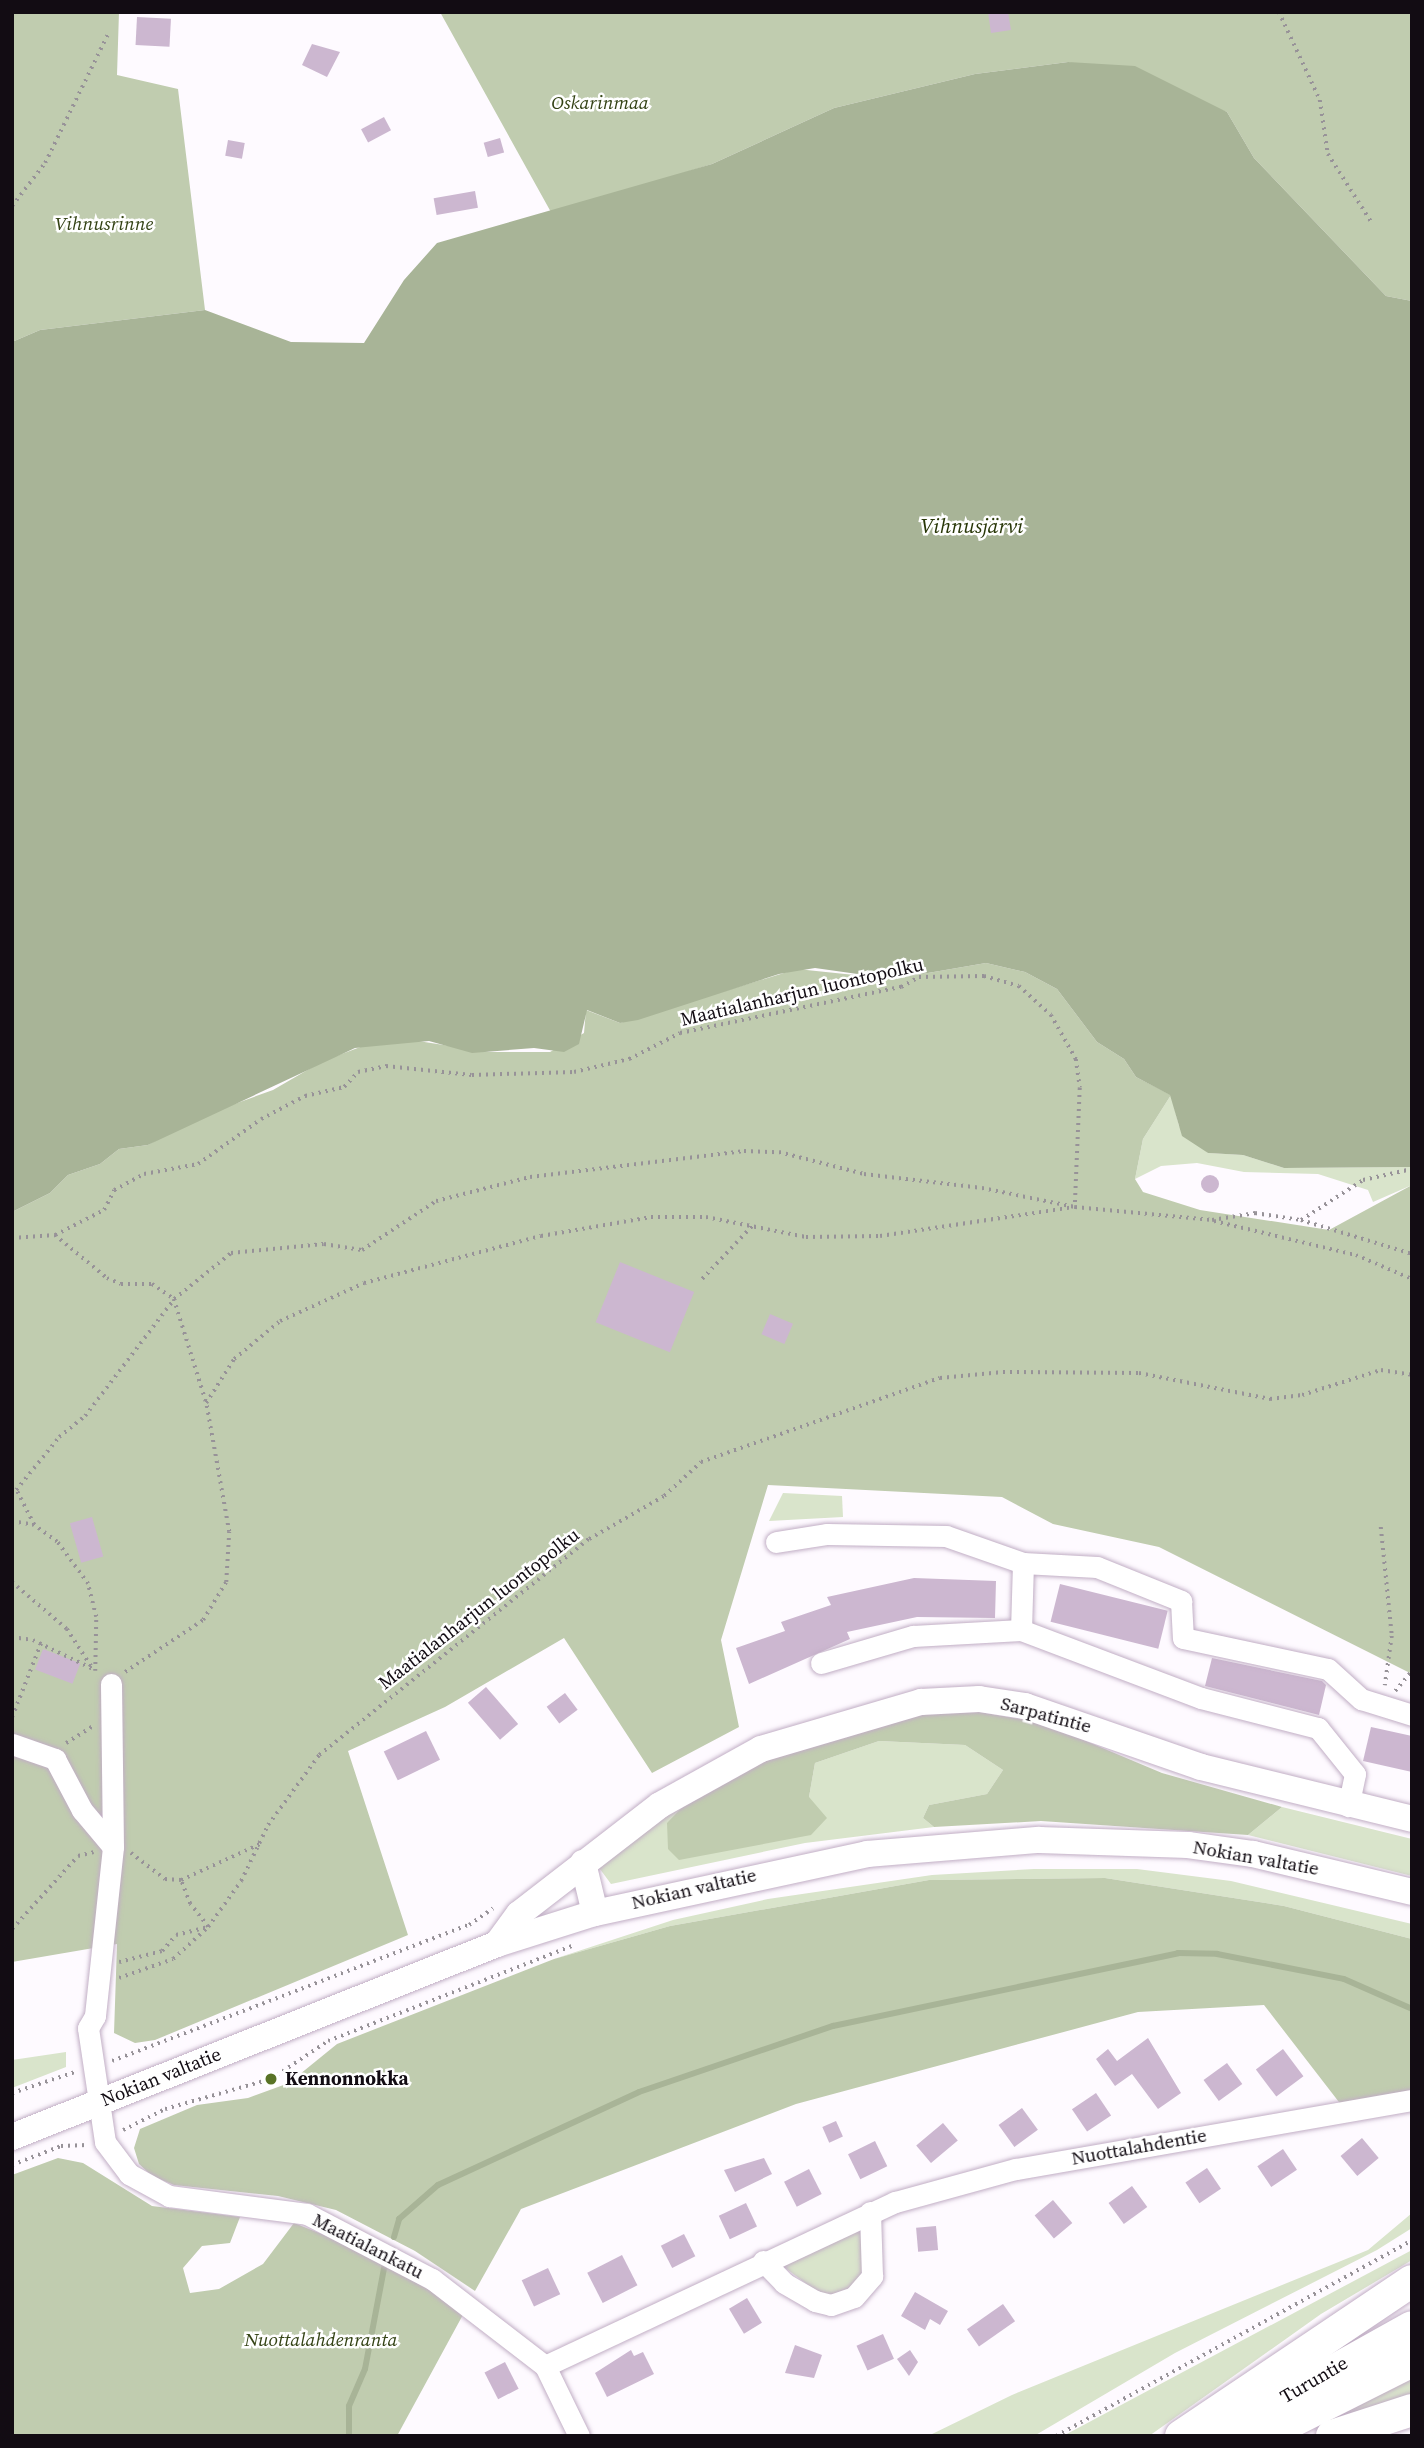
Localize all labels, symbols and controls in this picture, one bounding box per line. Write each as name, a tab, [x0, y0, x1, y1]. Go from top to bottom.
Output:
park label: Oskarinmaa	[551, 92, 649, 114]
park label: Vihnusrinne	[55, 213, 153, 235]
water label: Vihnusjärvi	[921, 513, 1023, 539]
street label: Maatialanharjun luontopolku	[678, 953, 926, 1031]
street label: Maatialanharjun luontopolku	[374, 1524, 584, 1694]
street label: Sarpatintie	[998, 1692, 1094, 1738]
street label: Nokian valtatie	[1191, 1836, 1321, 1880]
street label: Nokian valtatie	[629, 1864, 759, 1914]
street label: Nokian valtatie	[98, 2043, 224, 2111]
place label: Kennonnokka	[285, 2068, 409, 2090]
marker: Kennonnokka	[263, 2071, 279, 2087]
street label: Nuottalahdentie	[1070, 2124, 1208, 2170]
street label: Maatialankatu	[309, 2208, 427, 2284]
park label: Nuottalahdenranta	[244, 2329, 398, 2351]
street label: Turuntie	[1276, 2352, 1352, 2408]

